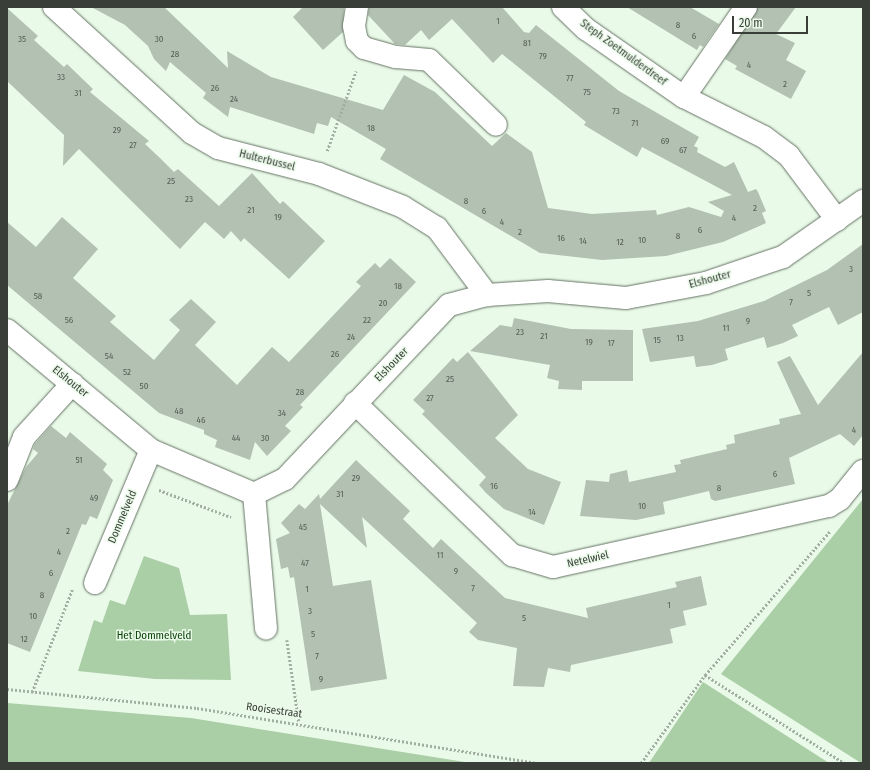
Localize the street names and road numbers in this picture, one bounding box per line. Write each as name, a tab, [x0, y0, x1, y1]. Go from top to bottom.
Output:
street label: Steph Zoetmulderdreef	[577, 17, 669, 89]
street label: Hulterbussel	[238, 148, 296, 174]
street label: Elshouter	[688, 268, 732, 292]
street label: Elshouter	[372, 345, 412, 385]
street label: Elshouter	[49, 363, 91, 401]
street label: Dommelveld	[106, 488, 140, 546]
street label: Netelwiel	[566, 549, 610, 571]
street label: Rooisestraat	[245, 701, 303, 721]

